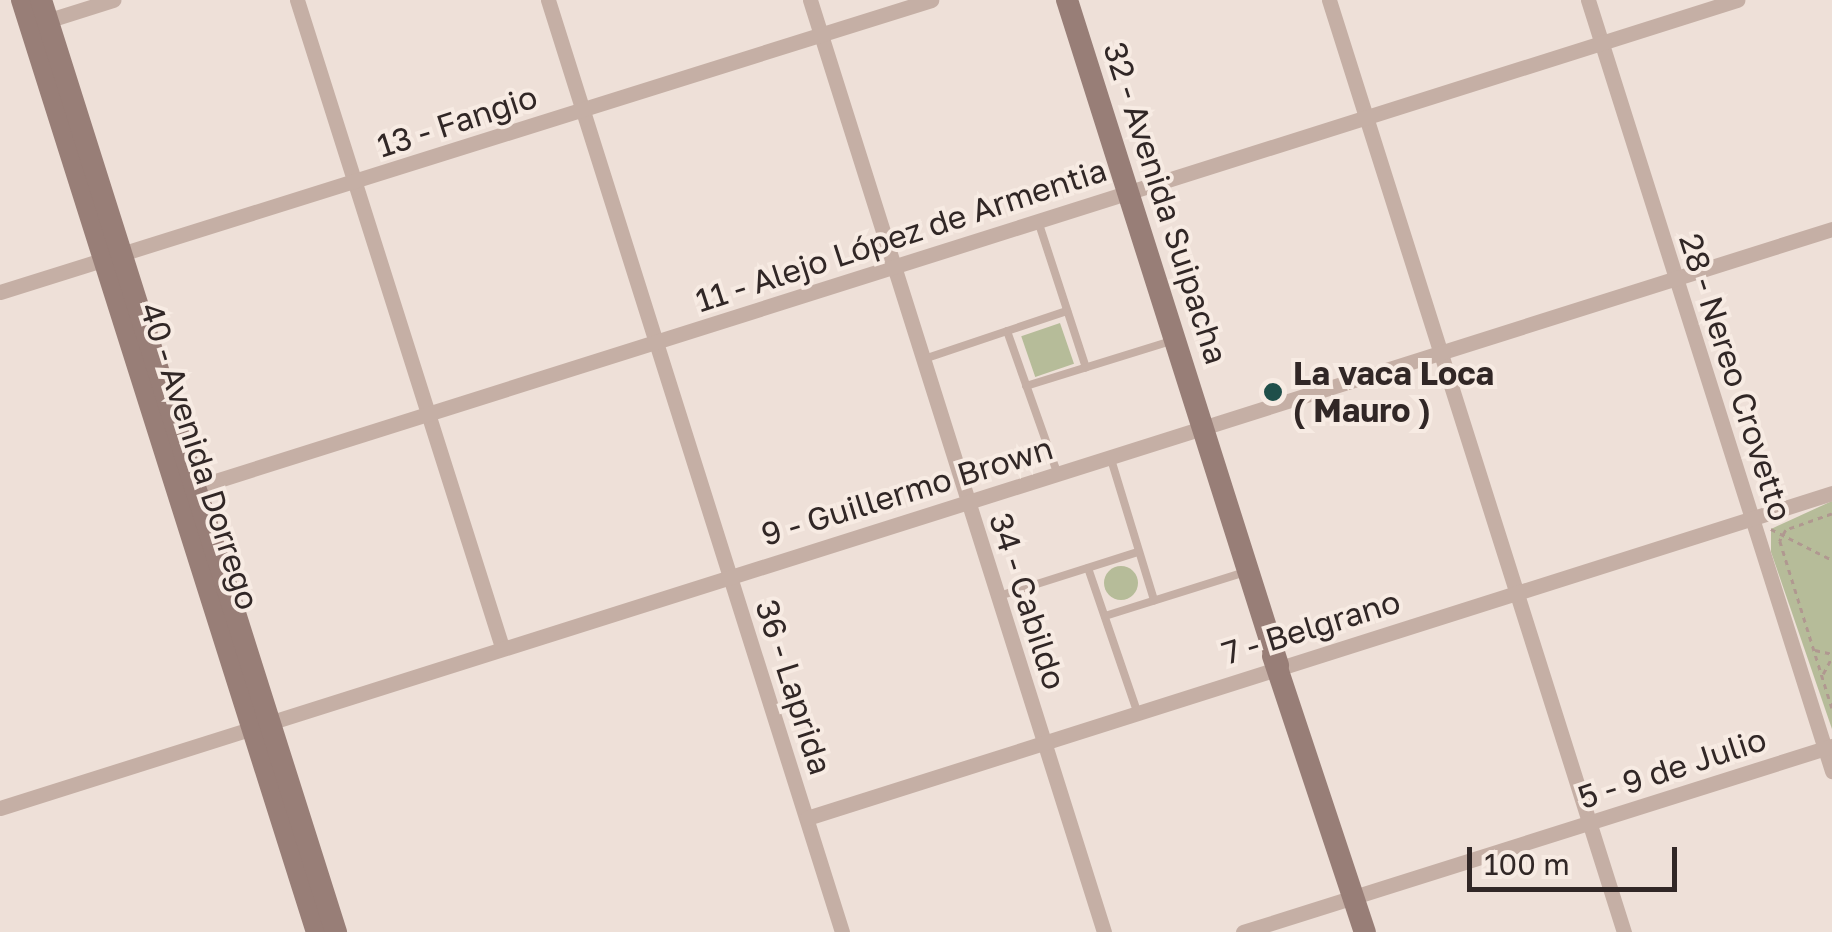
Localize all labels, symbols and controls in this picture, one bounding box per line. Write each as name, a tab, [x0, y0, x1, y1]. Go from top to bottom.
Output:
street label: 32 - Avenida Suipacha	[1096, 37, 1236, 369]
street label: 13 - Fangio	[372, 77, 542, 165]
street label: 11 - Alejo López de Armentia	[691, 150, 1111, 320]
street label: 28 - Nereo Crovetto	[1671, 228, 1801, 526]
street label: 40 - Avenida Dorrego	[132, 298, 268, 614]
place label: La vaca Loca ( Mauro )	[1293, 355, 1494, 430]
marker: La vaca Loca ( Mauro )	[1262, 381, 1284, 403]
street label: 9 - Guillermo Brown	[757, 428, 1057, 554]
street label: 34 - Cabildo	[981, 508, 1075, 694]
street label: 7 - Belgrano	[1217, 582, 1405, 672]
street label: 36 - Laprida	[748, 595, 840, 779]
street label: 5 - 9 de Julio	[1573, 720, 1771, 816]
scale bar	[1472, 827, 1682, 889]
text: 100 m	[1484, 846, 1570, 882]

